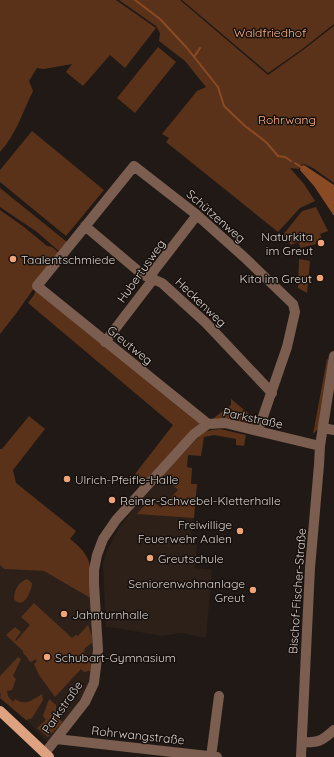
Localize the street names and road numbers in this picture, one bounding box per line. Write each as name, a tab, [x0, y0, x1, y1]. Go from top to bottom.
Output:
street label: Schützenweg	[183, 186, 249, 246]
street label: Hubertusweg	[114, 236, 168, 306]
street label: Heckenweg	[173, 274, 229, 330]
street label: Greutweg	[104, 322, 156, 368]
street label: Parkstraße	[222, 404, 285, 432]
street label: Bischof-Fischer-Straße	[285, 527, 309, 654]
street label: Parkstraße	[38, 678, 86, 736]
street label: Rohrwangstraße	[91, 723, 185, 747]

